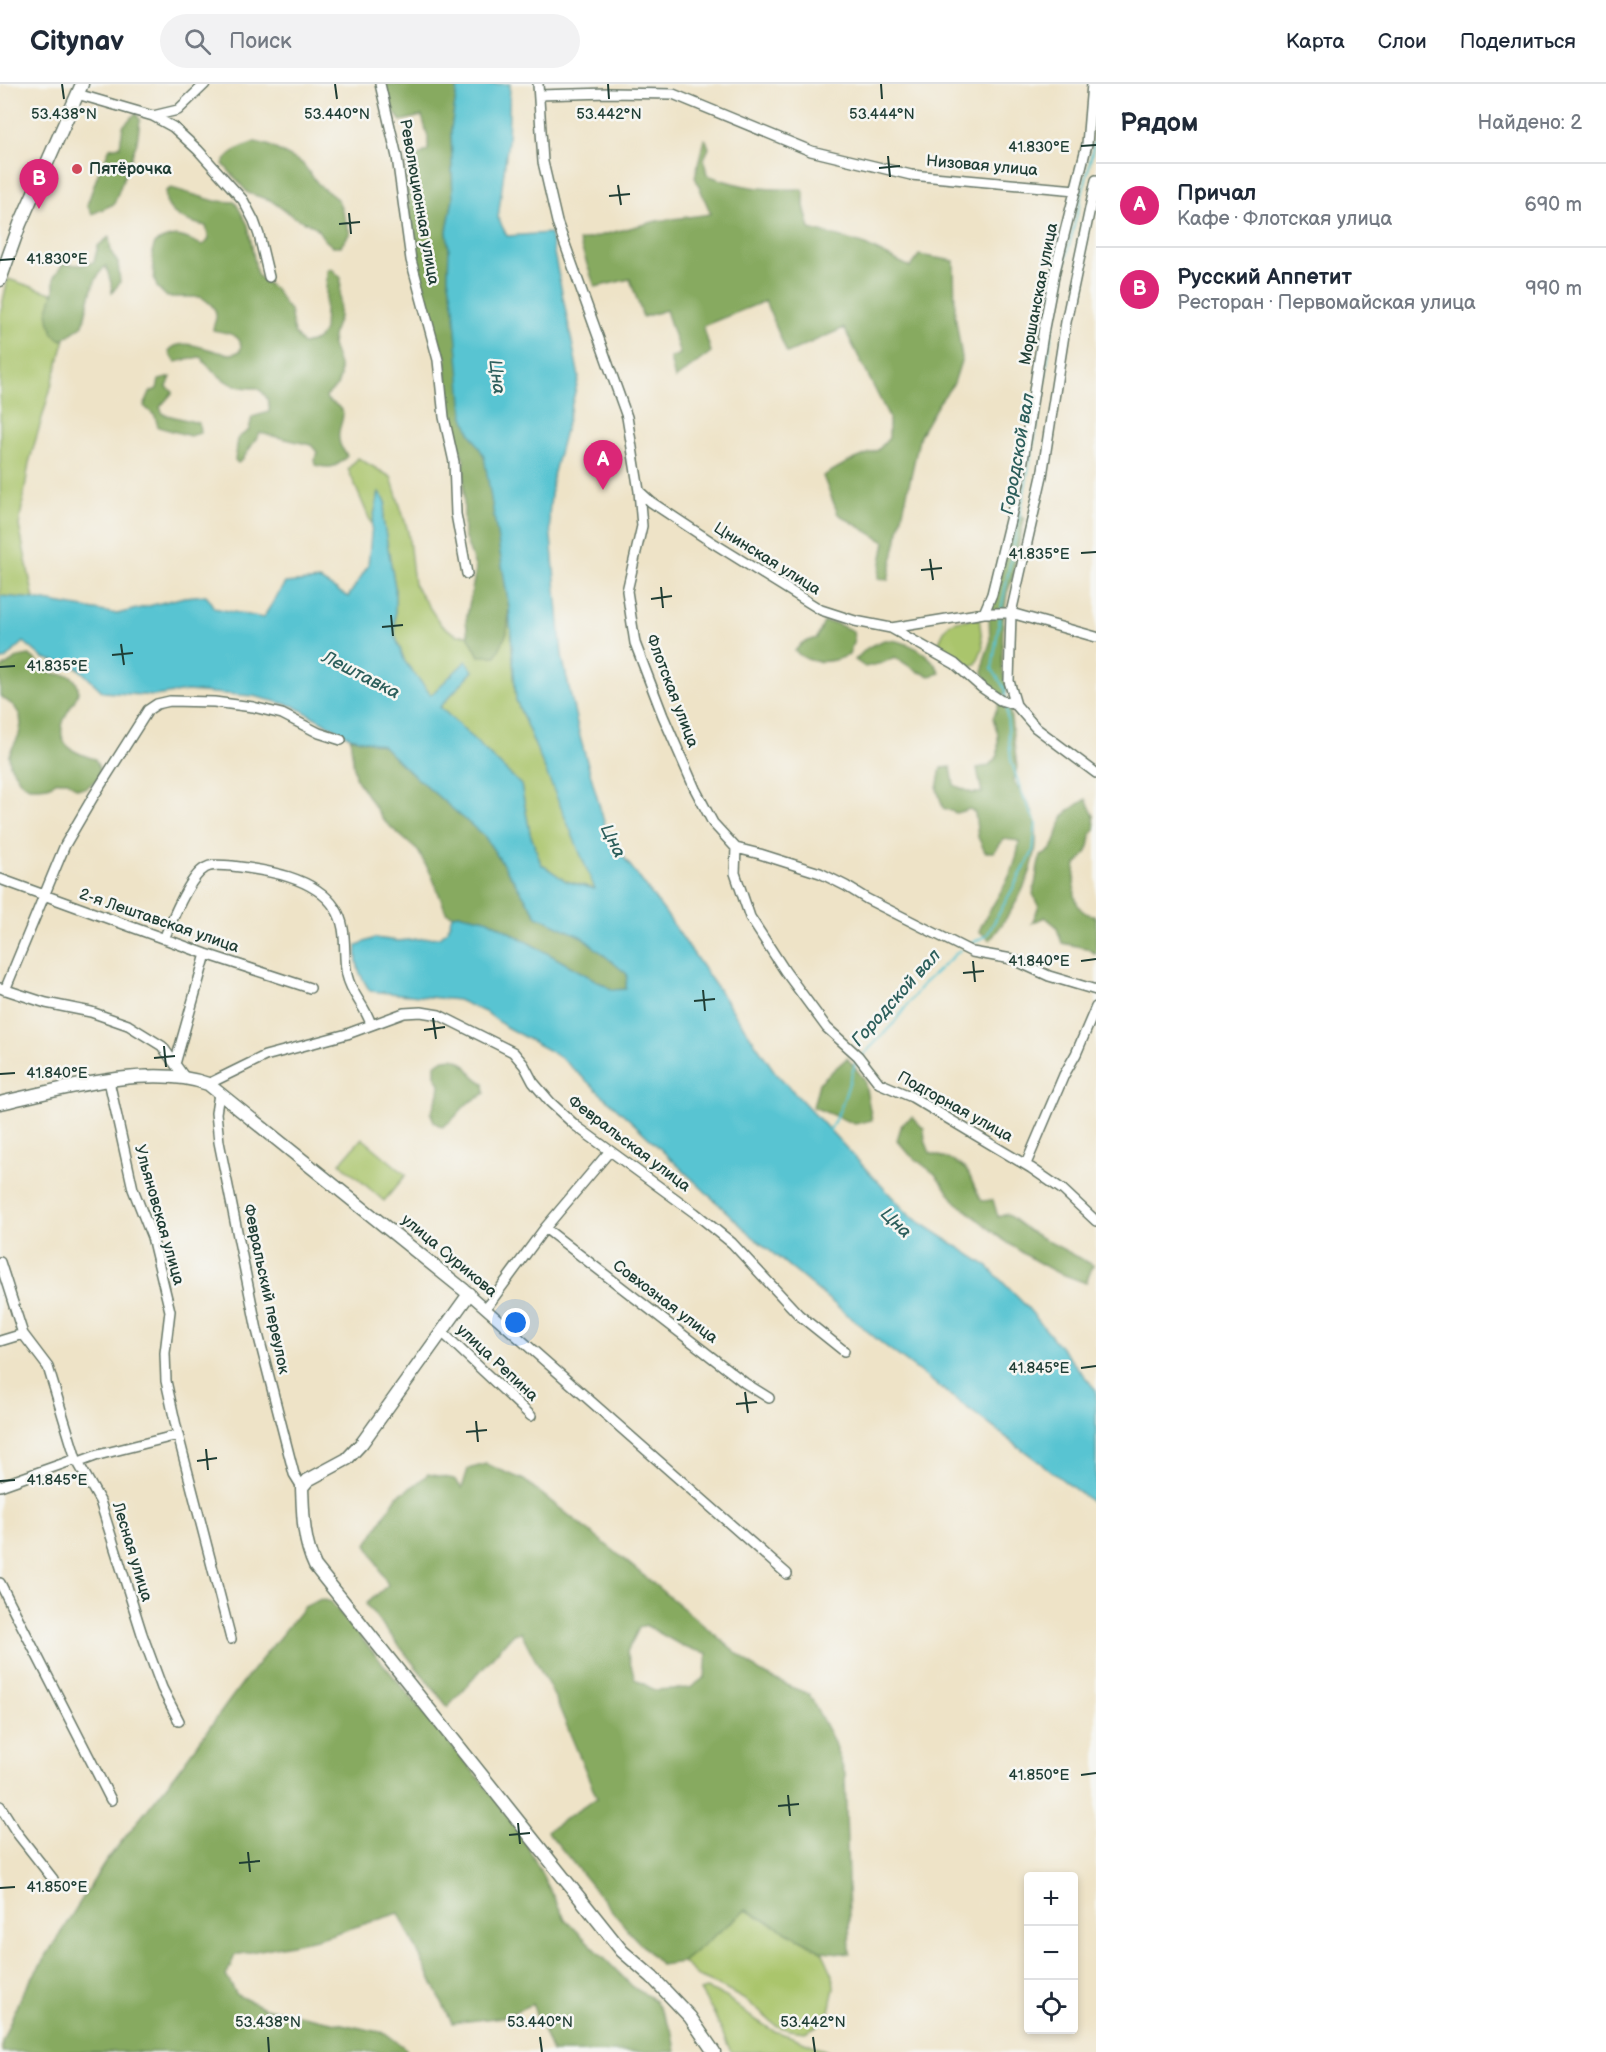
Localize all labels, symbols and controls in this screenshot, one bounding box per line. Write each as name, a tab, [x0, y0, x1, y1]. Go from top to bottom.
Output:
search box	[160, 14, 580, 68]
text: Citynav	[30, 25, 124, 58]
icon: search	[181, 25, 214, 58]
text: Поиск	[229, 28, 292, 55]
text: Карта	[1286, 29, 1345, 54]
text: Слои	[1378, 29, 1427, 54]
text: Поделиться	[1460, 29, 1576, 54]
text: 53.438°N	[31, 105, 97, 124]
text: 53.440°N	[304, 105, 370, 124]
text: 53.442°N	[576, 105, 642, 124]
text: 53.444°N	[849, 105, 915, 124]
text: Рядом	[1120, 108, 1198, 139]
text: Найдено: 2	[1478, 111, 1582, 135]
street label: Революционная улица	[395, 117, 443, 287]
text: 41.830°E	[1008, 138, 1070, 157]
street label: Низовая улица	[925, 152, 1039, 180]
pin: B	[20, 160, 58, 209]
place label: Пятёрочка	[89, 160, 172, 179]
marker: Пятёрочка	[70, 162, 84, 176]
text: Причал	[1177, 180, 1256, 207]
text: A	[1133, 193, 1146, 217]
text: 690 m	[1525, 193, 1582, 217]
text: Кафе · Флотская улица	[1177, 207, 1392, 231]
street label: Моршанская улица	[1016, 221, 1062, 367]
text: 41.830°E	[26, 250, 88, 269]
text: Русский Аппетит	[1177, 264, 1352, 291]
text: B	[1132, 277, 1147, 301]
text: 990 m	[1525, 277, 1582, 301]
text: Ресторан · Первомайская улица	[1177, 291, 1476, 315]
water label: Цна	[484, 358, 510, 396]
water label: Городской вал	[997, 391, 1039, 516]
pin: A	[584, 440, 622, 490]
street label: Цнинская улица	[710, 519, 824, 600]
text: 41.835°E	[1008, 545, 1070, 564]
street label: Флотская улица	[642, 632, 703, 751]
water label: Лештавка	[318, 646, 403, 703]
text: 41.835°E	[26, 657, 88, 676]
water label: Цна	[596, 821, 630, 861]
street label: 2-я Лештавская улица	[77, 885, 242, 957]
water label: Городской вал	[847, 945, 945, 1051]
text: 41.840°E	[1008, 952, 1070, 971]
text: 41.840°E	[26, 1064, 88, 1083]
street label: Подгорная улица	[894, 1067, 1016, 1147]
street label: Февральская улица	[564, 1092, 694, 1196]
street label: Ульяновская улица	[130, 1143, 188, 1288]
street label: Февральский переулок	[239, 1202, 293, 1376]
water label: Цна	[876, 1203, 916, 1243]
street label: улица Сурикова	[397, 1210, 501, 1302]
street label: Совхозная улица	[609, 1256, 722, 1348]
your location	[501, 1308, 530, 1337]
street label: улица Репина	[452, 1320, 542, 1406]
text: 41.845°E	[1009, 1359, 1070, 1378]
text: 41.845°E	[27, 1471, 88, 1490]
street label: Лесная улица	[108, 1499, 156, 1605]
text: 41.850°E	[1009, 1766, 1070, 1785]
map controls	[1024, 1872, 1078, 2034]
button: +	[1024, 1872, 1078, 1926]
text: 41.850°E	[27, 1878, 88, 1897]
button: −	[1024, 1926, 1078, 1980]
button: locate	[1024, 1980, 1078, 2034]
text: 53.438°N	[235, 2013, 301, 2032]
text: 53.440°N	[507, 2013, 573, 2032]
text: 53.442°N	[780, 2013, 846, 2032]

